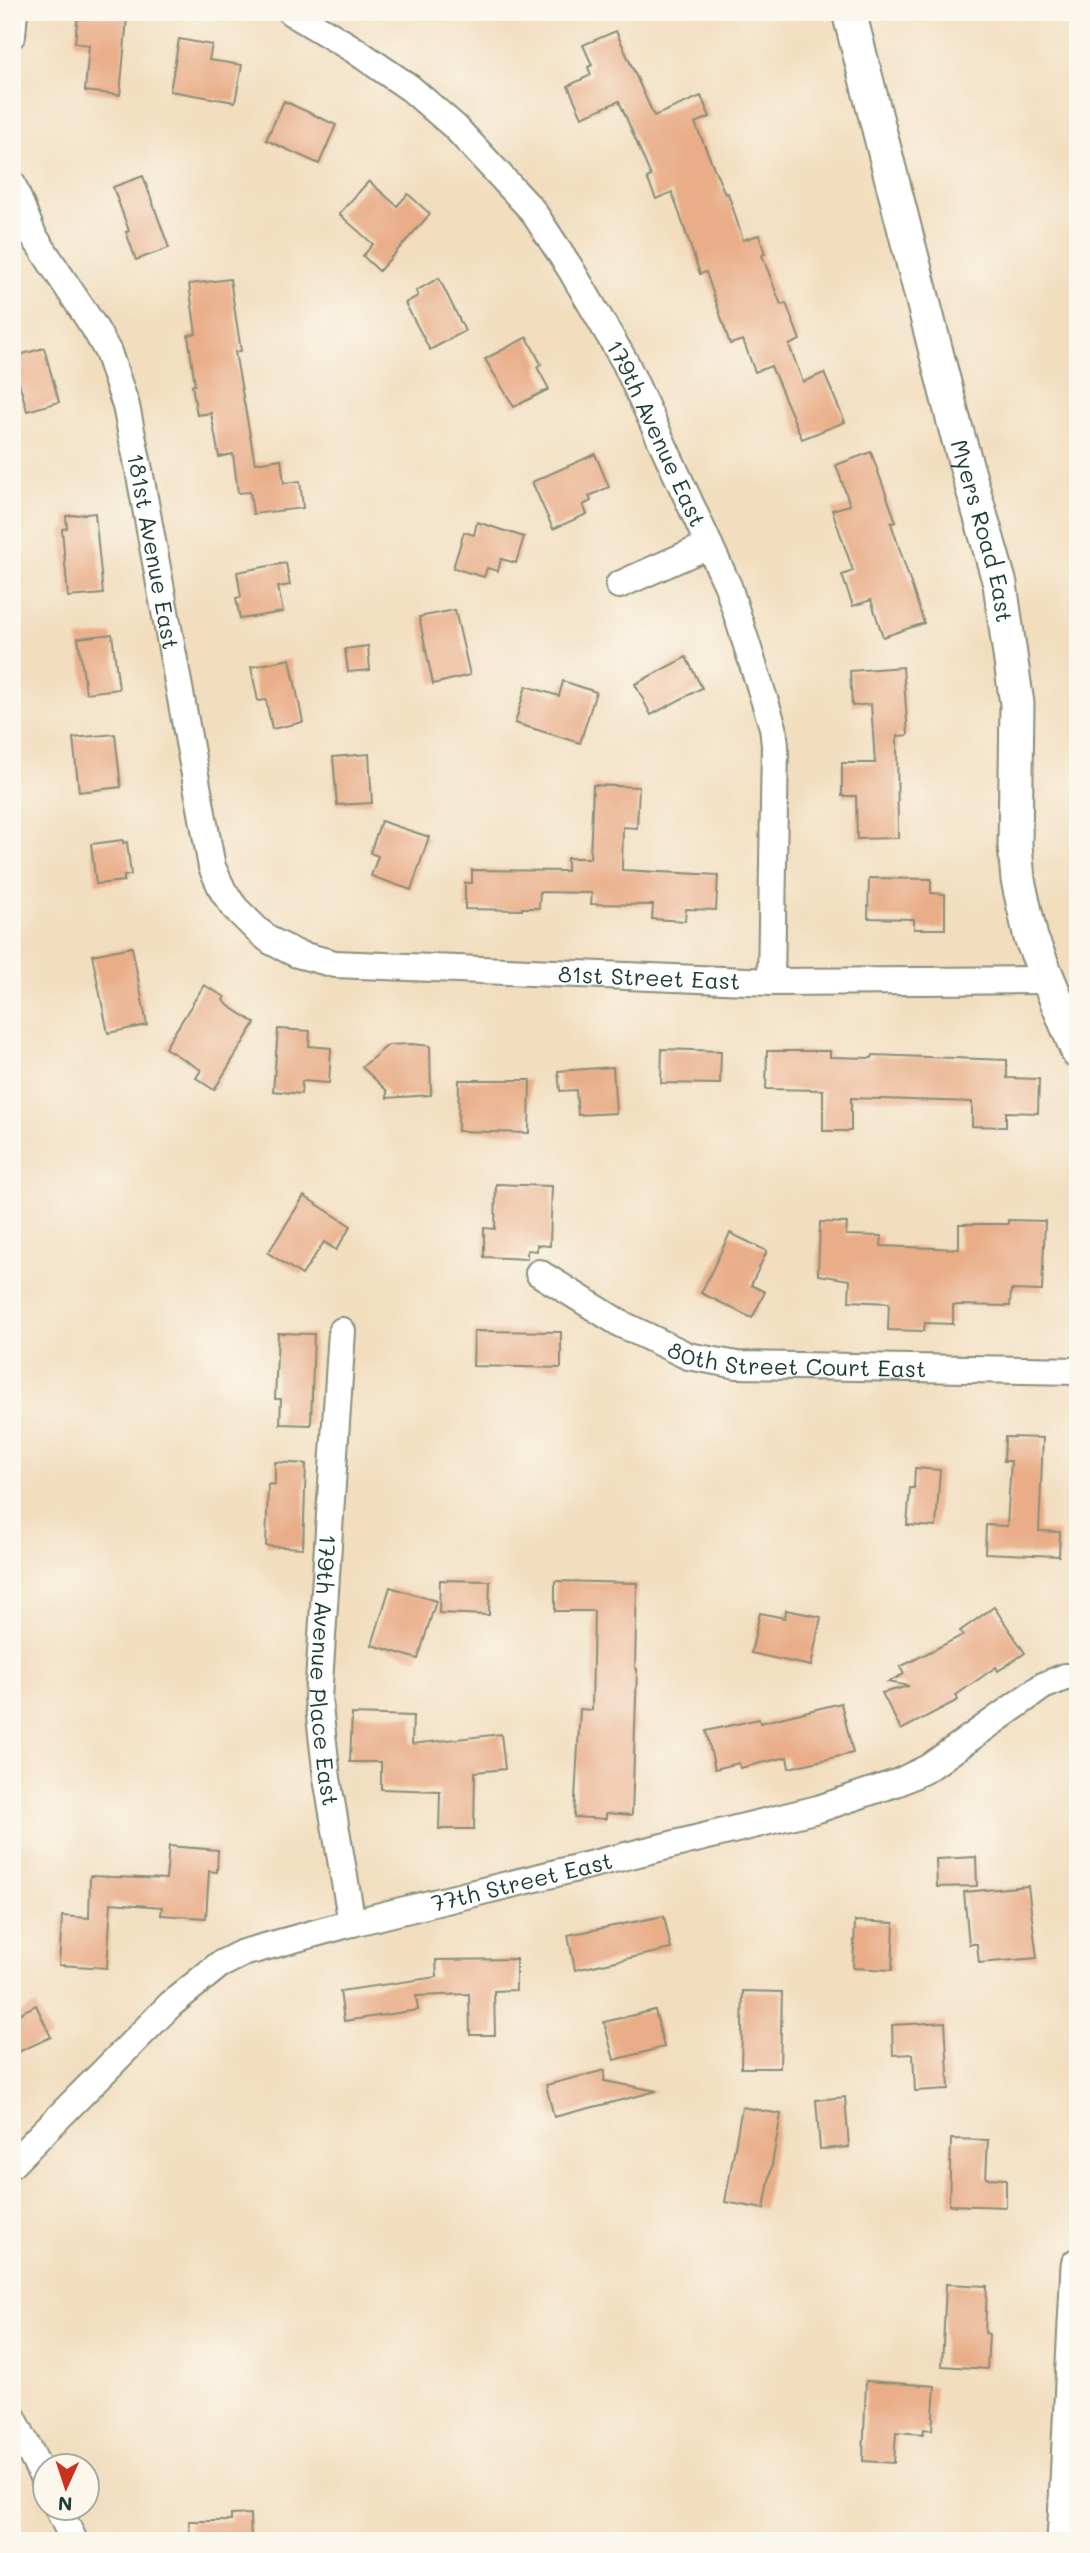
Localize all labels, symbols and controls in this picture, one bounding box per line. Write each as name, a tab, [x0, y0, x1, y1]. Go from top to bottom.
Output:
street label: 179th Avenue East	[600, 334, 714, 531]
street label: Myers Road East	[945, 436, 1020, 624]
street label: 181st Avenue East	[121, 450, 187, 652]
street label: 81st Street East	[557, 958, 741, 996]
street label: 80th Street Court East	[663, 1334, 926, 1383]
street label: 179th Avenue Place East	[303, 1533, 347, 1808]
street label: 77th Street East	[428, 1845, 615, 1918]
north arrow	[32, 2452, 102, 2522]
text: N	[57, 2492, 73, 2517]

